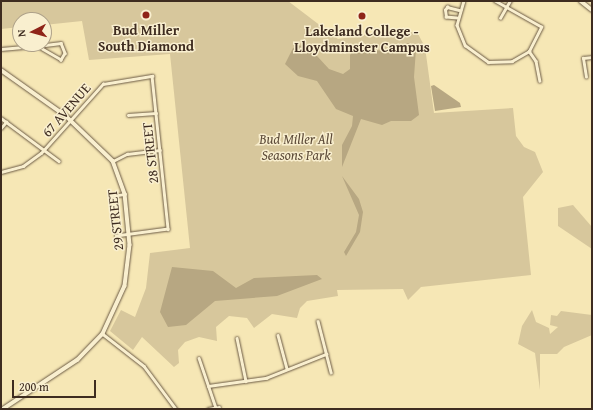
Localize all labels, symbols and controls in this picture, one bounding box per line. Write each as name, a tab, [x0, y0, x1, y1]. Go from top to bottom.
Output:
marker: Bud Miller South Diamond	[141, 10, 151, 20]
marker: Lakeland College - Lloydminster Campus	[357, 11, 367, 21]
north arrow	[12, 12, 52, 52]
place label: Bud Miller South Diamond	[98, 22, 194, 54]
place label: Lakeland College - Lloydminster Campus	[294, 23, 430, 56]
text: N	[13, 29, 29, 38]
street label: 67 AVENUE	[38, 80, 94, 140]
street label: 28 STREET	[138, 122, 162, 184]
park label: Bud Miller All Seasons Park	[259, 131, 333, 164]
street label: 29 STREET	[103, 189, 127, 251]
scale bar	[14, 372, 98, 398]
text: 200 m	[19, 378, 49, 395]

